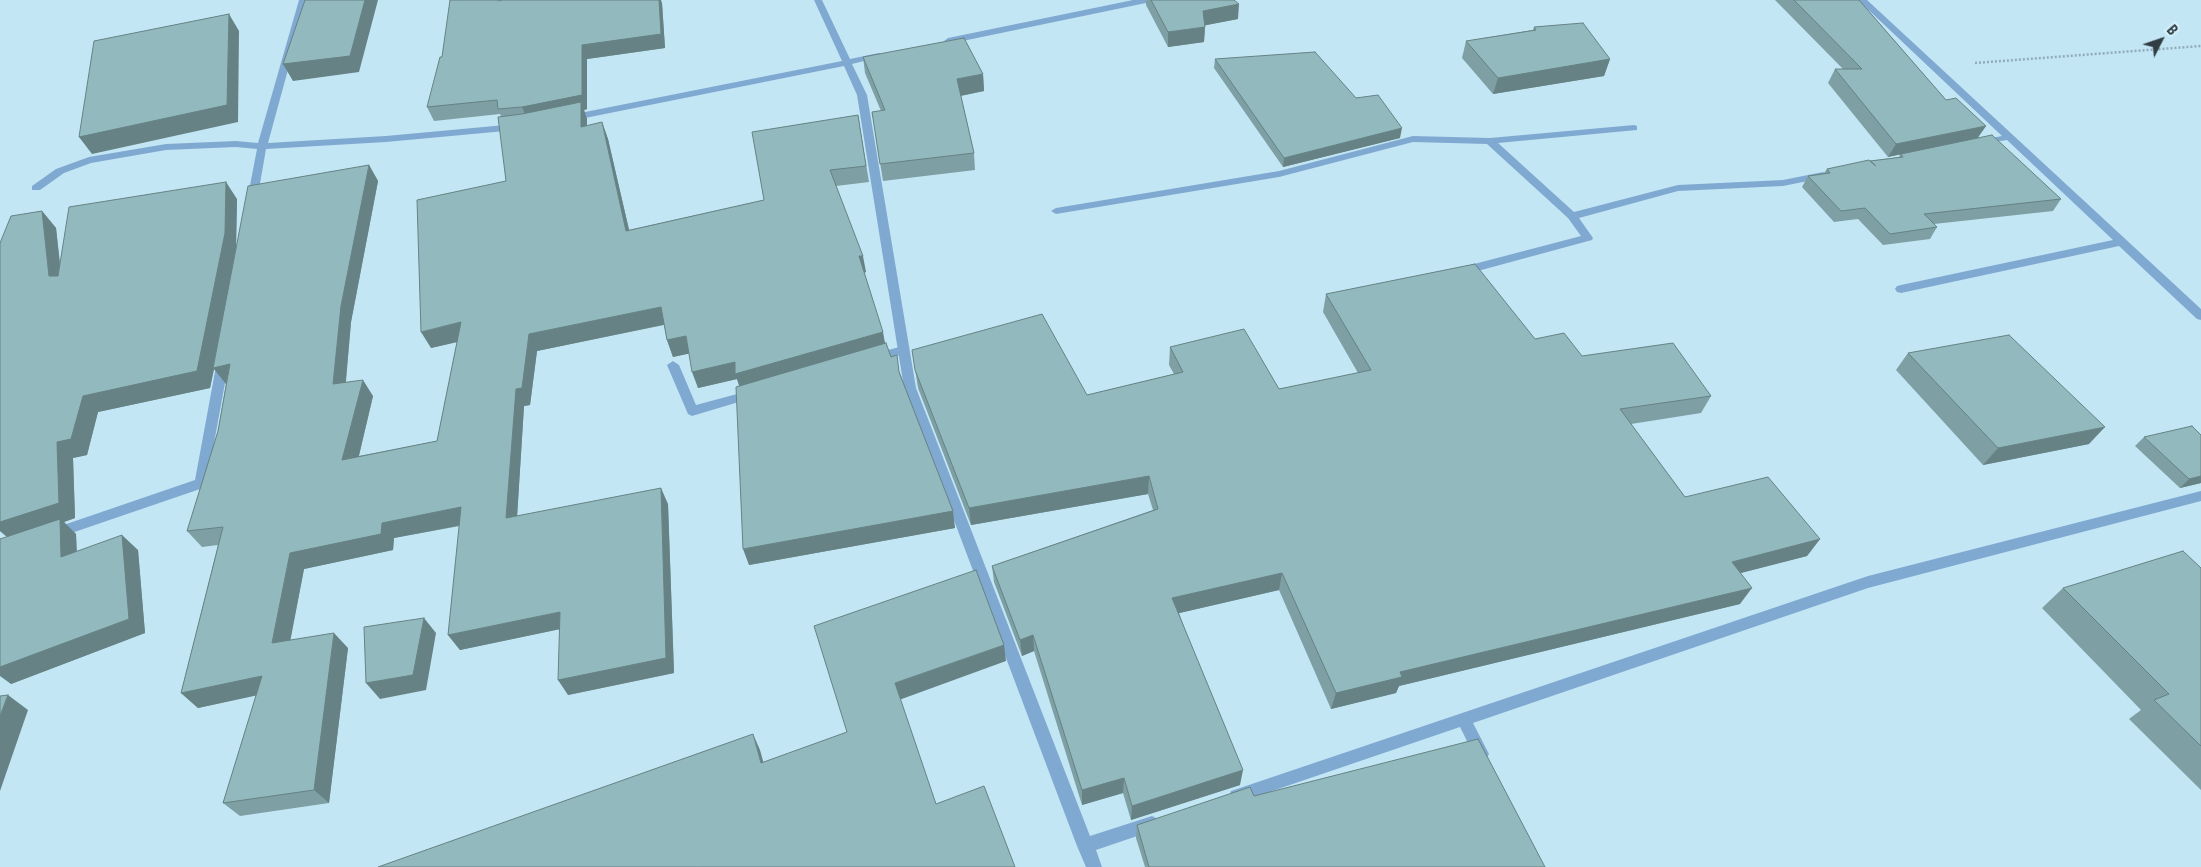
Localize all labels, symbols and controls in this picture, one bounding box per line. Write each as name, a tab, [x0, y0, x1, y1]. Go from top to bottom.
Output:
north arrow	[2136, 15, 2186, 65]
text: B	[2164, 22, 2181, 38]

